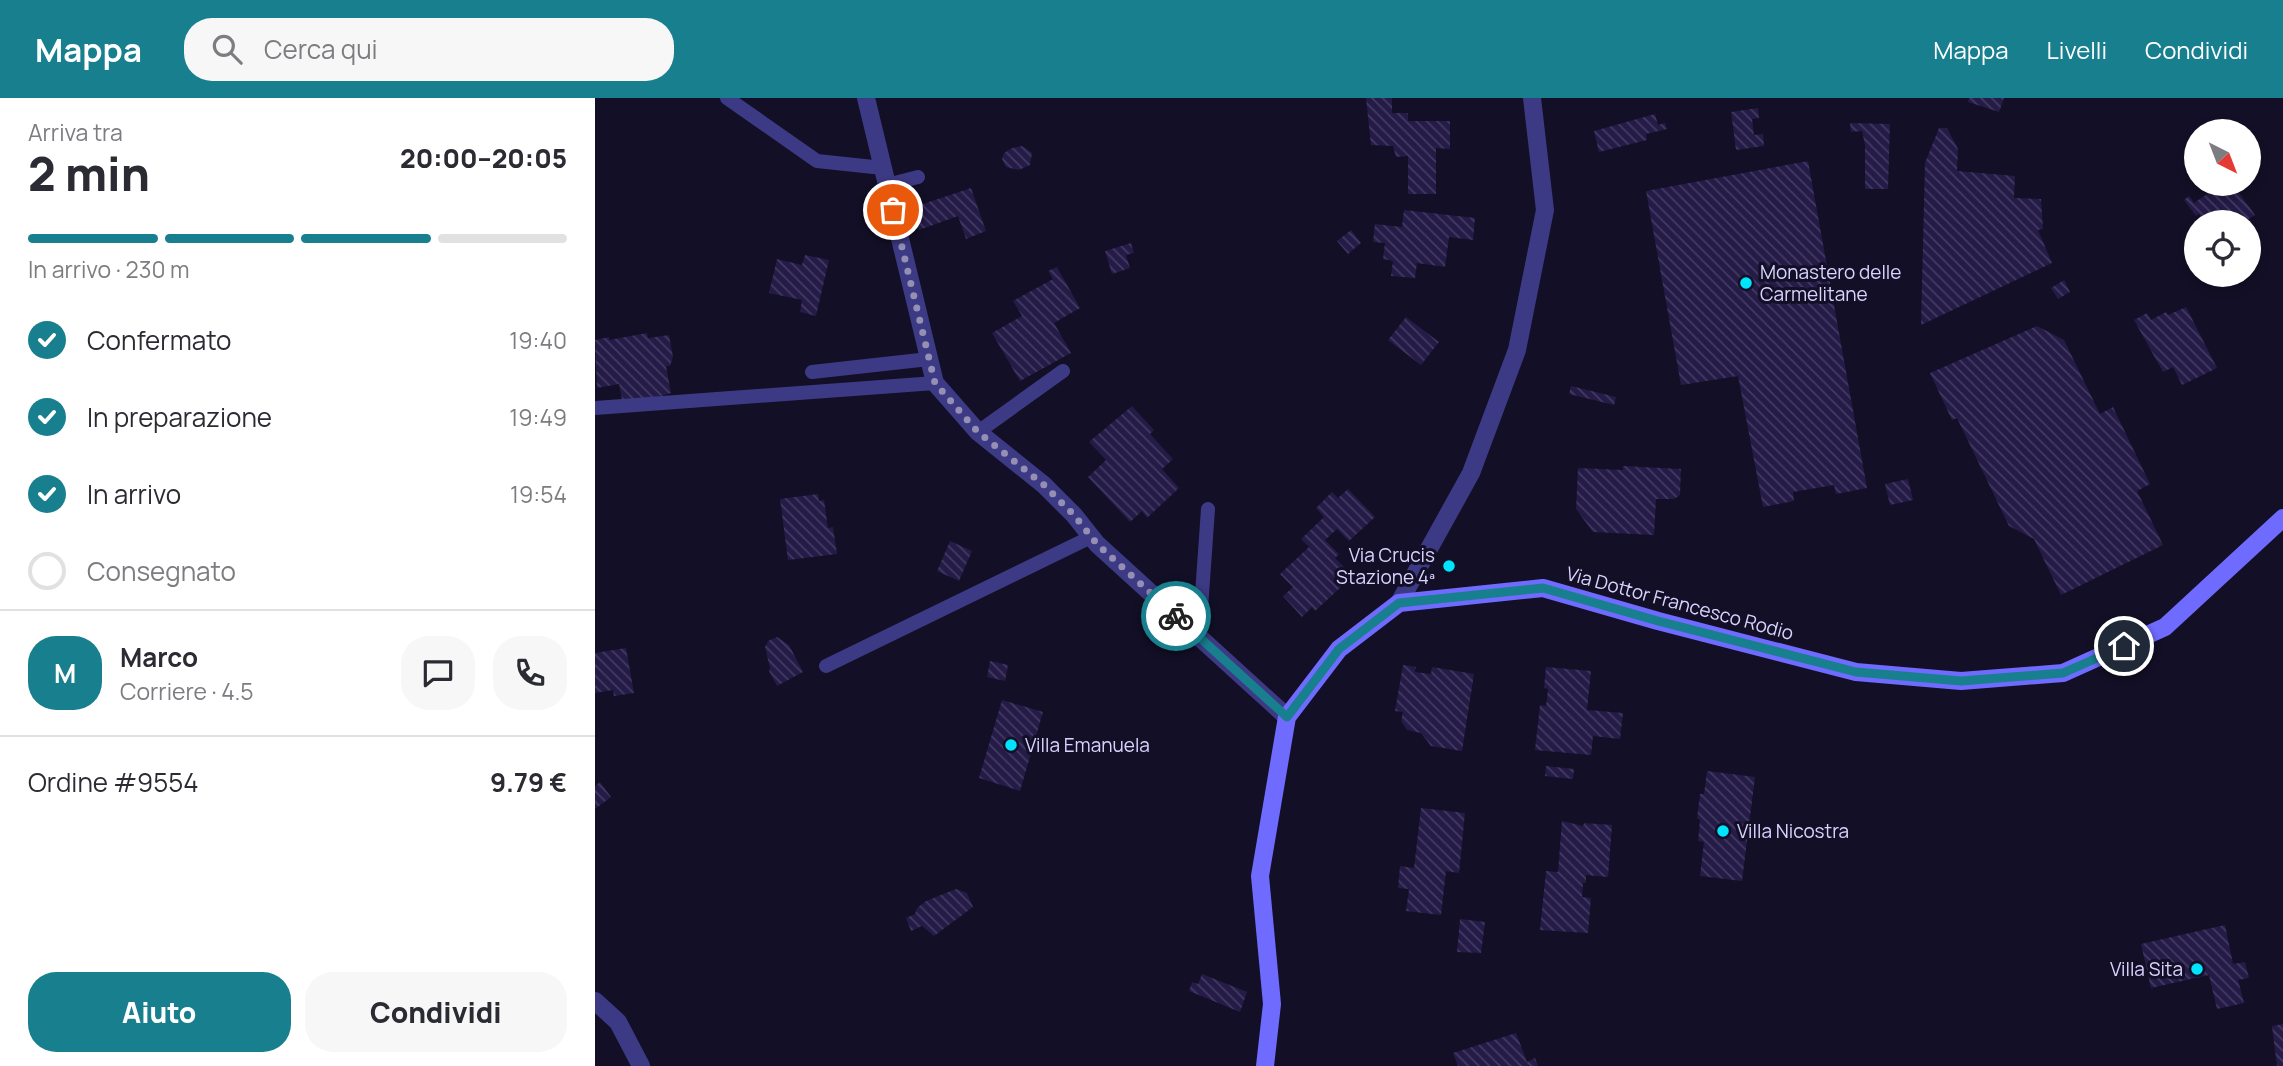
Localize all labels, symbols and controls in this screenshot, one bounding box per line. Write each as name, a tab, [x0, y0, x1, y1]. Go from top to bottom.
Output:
search box	[184, 18, 674, 81]
text: Mappa	[35, 27, 142, 72]
icon: search	[208, 30, 246, 68]
text: Cerca qui	[264, 31, 378, 67]
text: Mappa	[1933, 33, 2009, 66]
text: Livelli	[2047, 33, 2107, 66]
text: Condividi	[2145, 33, 2248, 66]
text: Arriva tra	[28, 116, 123, 148]
north arrow	[2184, 119, 2261, 196]
map controls	[2184, 119, 2261, 287]
text: 20:00–20:05	[400, 140, 567, 176]
text: 2 min	[28, 142, 150, 205]
pin	[863, 180, 923, 240]
icon: bag	[874, 191, 912, 229]
button: locate	[2184, 210, 2261, 287]
text: In arrivo · 230 m	[28, 253, 190, 285]
place label: Monastero delle Carmelitane	[1760, 259, 1901, 307]
marker: Monastero delle Carmelitane	[1738, 275, 1754, 291]
icon: check	[28, 321, 66, 359]
text: Confermato	[87, 322, 231, 358]
text: 19:40	[509, 324, 567, 356]
icon: check	[28, 398, 66, 436]
text: In preparazione	[87, 399, 272, 435]
text: 19:49	[509, 401, 567, 433]
icon: check	[28, 475, 66, 513]
text: In arrivo	[87, 476, 181, 512]
text: 19:54	[510, 478, 567, 510]
place label: Via Crucis Stazione 4ª	[1336, 542, 1435, 590]
text: Consegnato	[87, 553, 236, 589]
marker: Via Crucis Stazione 4ª	[1441, 558, 1457, 574]
street label: Via Dottor Francesco Rodio	[1563, 560, 1797, 646]
courier	[1141, 581, 1211, 651]
icon: bike	[1157, 597, 1195, 635]
pin	[2094, 616, 2154, 676]
icon: home	[2105, 627, 2143, 665]
button: chat	[401, 636, 475, 710]
button: phone	[493, 636, 567, 710]
text: Marco	[120, 639, 198, 675]
text: M	[54, 655, 76, 691]
text: Corriere · 4.5	[120, 675, 254, 707]
place label: Villa Emanuela	[1025, 732, 1150, 758]
marker: Villa Emanuela	[1003, 737, 1019, 753]
text: Ordine #9554	[28, 764, 199, 800]
text: 9.79 €	[490, 764, 567, 800]
place label: Villa Nicostra	[1737, 818, 1849, 844]
marker: Villa Nicostra	[1715, 823, 1731, 839]
place label: Villa Sita	[2110, 956, 2183, 982]
marker: Villa Sita	[2189, 961, 2205, 977]
button: Aiuto	[28, 972, 291, 1052]
button: Condividi	[305, 972, 567, 1052]

